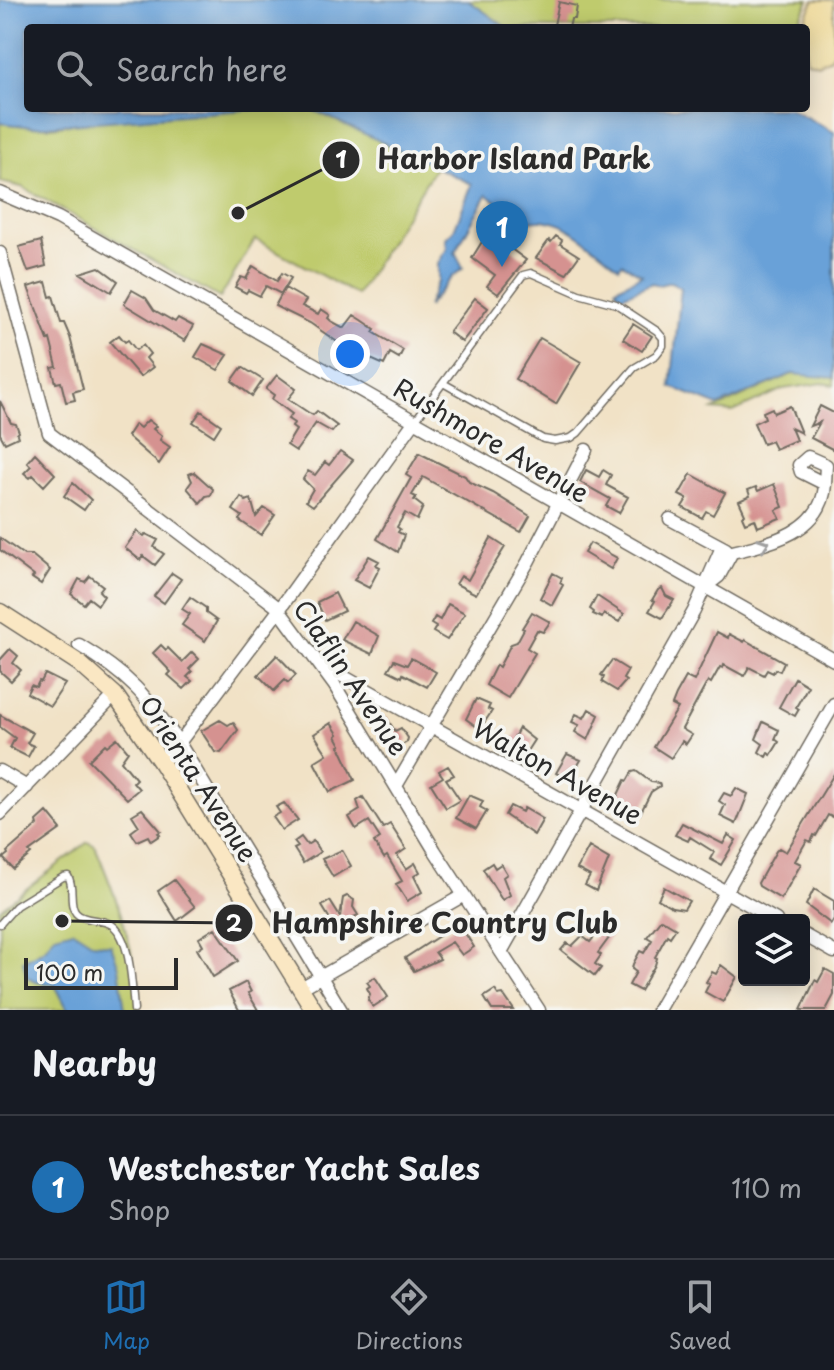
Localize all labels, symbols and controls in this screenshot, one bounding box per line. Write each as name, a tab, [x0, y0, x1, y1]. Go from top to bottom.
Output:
search box	[24, 24, 810, 112]
icon: search	[52, 46, 96, 90]
text: Search here	[116, 46, 288, 91]
callout: Harbor Island Park	[321, 134, 667, 186]
text: Harbor Island Park	[377, 136, 651, 179]
text: 1	[335, 140, 347, 176]
pin: 1	[476, 201, 528, 267]
your location	[330, 334, 370, 374]
street label: Rushmore Avenue	[387, 368, 597, 512]
one-way arrow	[757, 537, 771, 553]
street label: Claflin Avenue	[284, 591, 418, 763]
street label: Orienta Avenue	[131, 687, 268, 869]
street label: Walton Avenue	[466, 708, 650, 834]
callout: Hampshire Country Club	[214, 897, 635, 949]
text: Hampshire Country Club	[272, 900, 618, 943]
text: 2	[226, 904, 243, 940]
map controls	[738, 914, 810, 986]
button: layers	[738, 914, 810, 986]
scale bar	[24, 954, 178, 990]
text: 100 m	[36, 955, 103, 988]
text: Nearby	[32, 1036, 157, 1088]
text: Westchester Yacht Sales	[108, 1145, 480, 1190]
text: 1	[52, 1168, 64, 1207]
text: 110 m	[731, 1168, 802, 1207]
text: Shop	[108, 1190, 170, 1229]
tab: Map	[103, 1275, 150, 1356]
tab: Directions	[356, 1275, 463, 1356]
tab: Saved	[669, 1275, 731, 1356]

